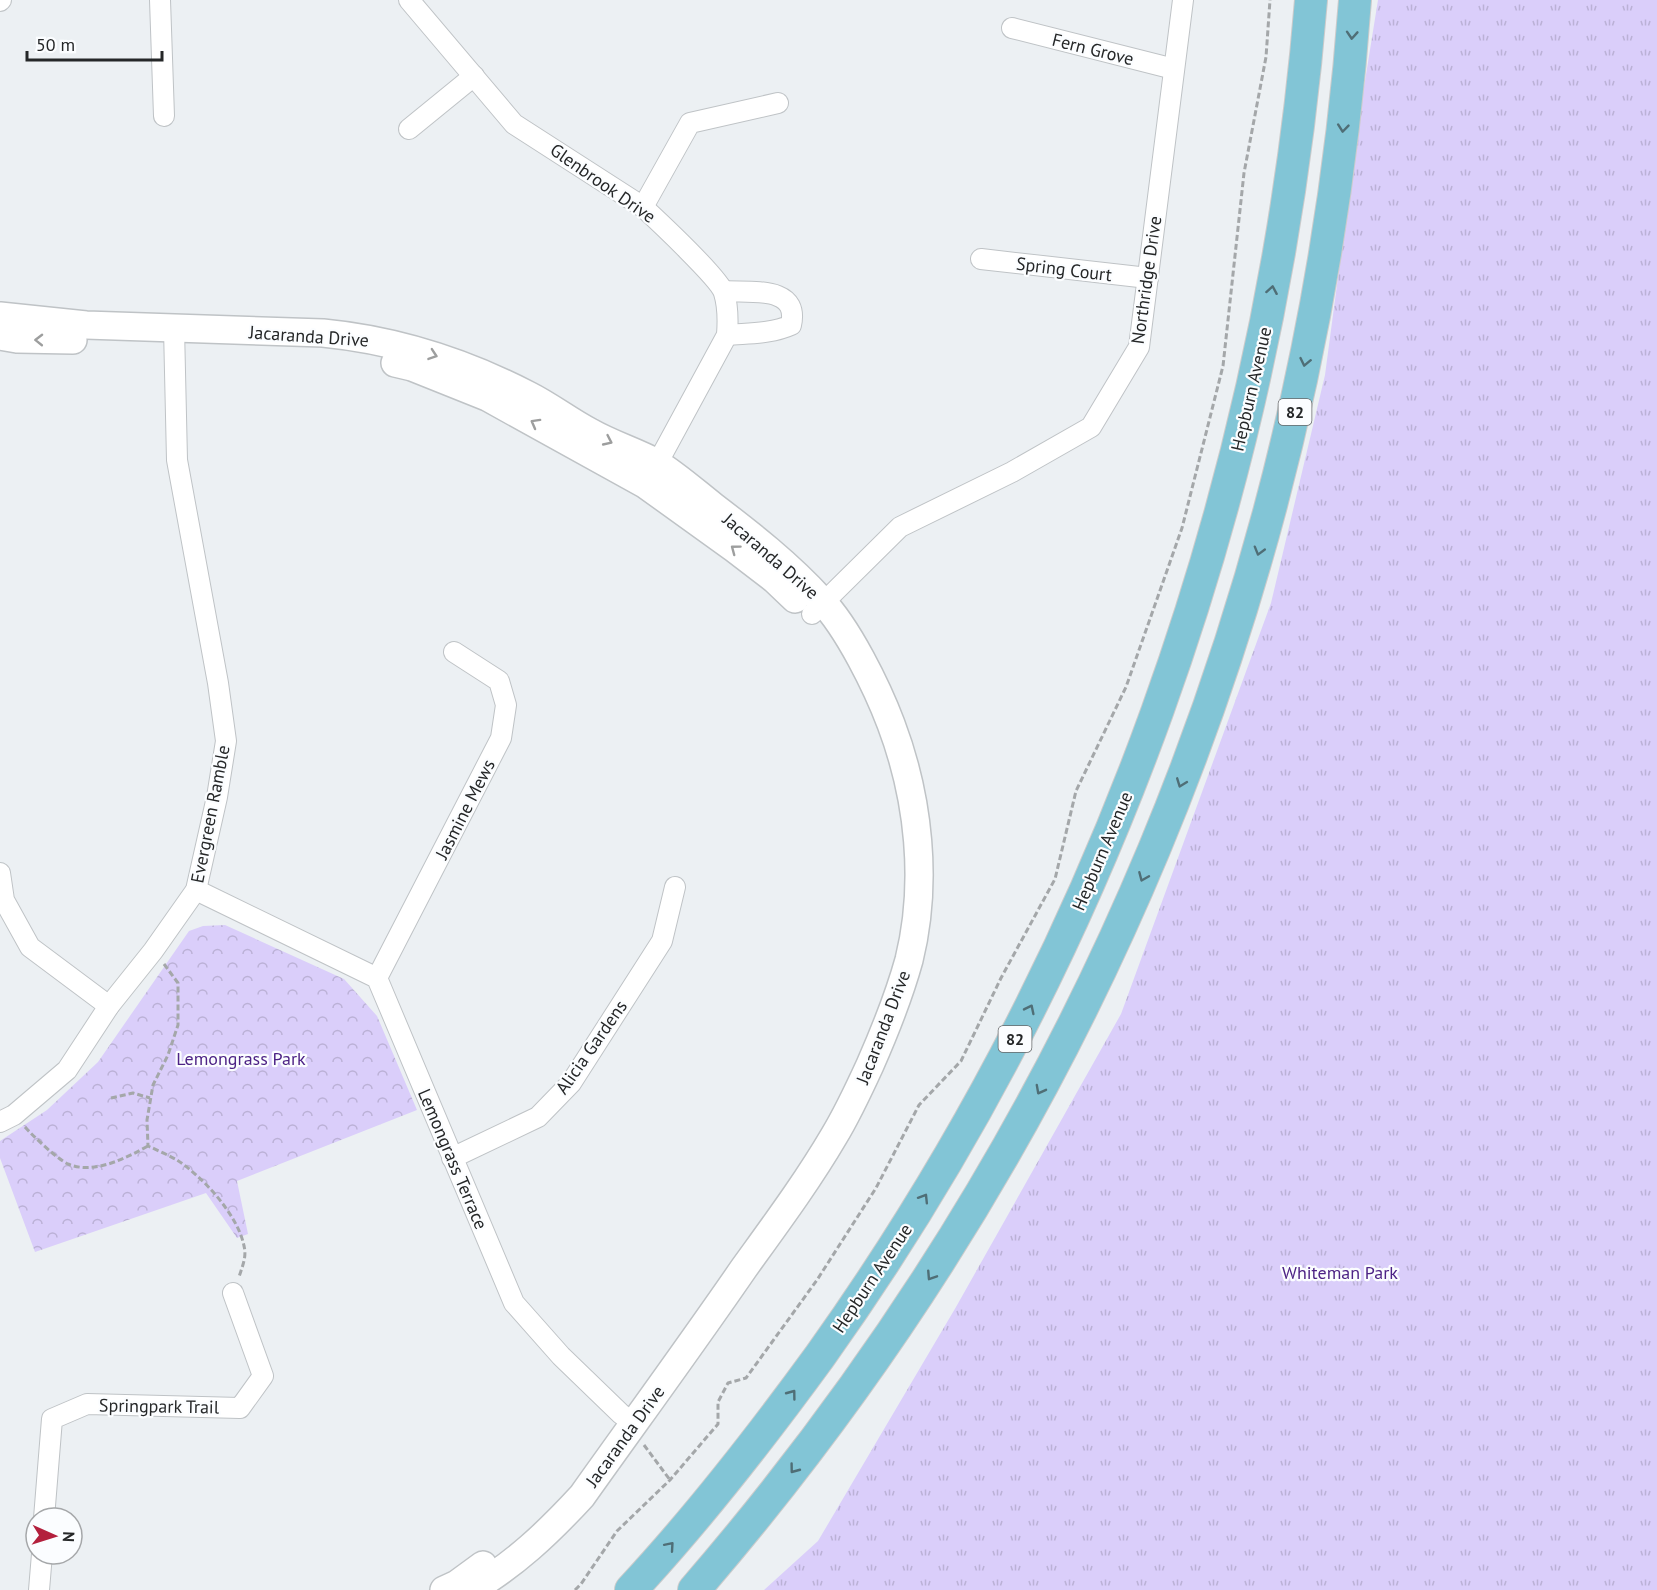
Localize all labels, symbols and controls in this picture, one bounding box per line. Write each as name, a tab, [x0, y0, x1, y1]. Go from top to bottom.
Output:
scale bar	[27, 24, 162, 62]
street label: Fern Grove	[1050, 28, 1136, 70]
one-way arrow	[1346, 30, 1359, 40]
text: 50 m	[36, 33, 75, 56]
one-way arrow	[1337, 124, 1350, 133]
street label: Glenbrook Drive	[546, 138, 660, 228]
street label: Northridge Drive	[1126, 215, 1166, 345]
street label: Spring Court	[1015, 252, 1113, 286]
one-way arrow	[1265, 285, 1277, 294]
street label: Jacaranda Drive	[247, 320, 370, 352]
street label: Hepburn Avenue	[1226, 325, 1276, 453]
one-way arrow	[35, 333, 44, 346]
one-way arrow	[427, 348, 438, 361]
one-way arrow	[1300, 357, 1313, 367]
road number: 82	[1278, 399, 1312, 425]
one-way arrow	[530, 419, 541, 431]
one-way arrow	[602, 433, 613, 445]
street label: Jacaranda Drive	[717, 507, 824, 604]
one-way arrow	[731, 545, 742, 556]
one-way arrow	[1254, 545, 1266, 556]
street label: Evergreen Ramble	[185, 743, 235, 885]
street label: Jasmine Mews	[430, 755, 500, 864]
one-way arrow	[1176, 777, 1189, 788]
street label: Hepburn Avenue	[1067, 788, 1137, 914]
one-way arrow	[1138, 870, 1150, 881]
street label: Jacaranda Drive	[850, 967, 915, 1088]
street label: Alicia Gardens	[550, 996, 632, 1098]
one-way arrow	[1022, 1005, 1034, 1016]
road number: 82	[998, 1026, 1032, 1052]
park label: Lemongrass Park	[176, 1047, 306, 1070]
one-way arrow	[1036, 1084, 1047, 1094]
street label: Lemongrass Terrace	[413, 1085, 493, 1233]
one-way arrow	[917, 1194, 929, 1204]
street label: Hepburn Avenue	[827, 1219, 917, 1337]
park label: Whiteman Park	[1282, 1261, 1398, 1284]
one-way arrow	[926, 1270, 938, 1280]
street label: Jacaranda Drive	[580, 1381, 670, 1492]
one-way arrow	[784, 1390, 795, 1401]
street label: Springpark Trail	[99, 1393, 220, 1419]
one-way arrow	[790, 1463, 801, 1474]
north arrow	[24, 1506, 84, 1566]
text: N	[59, 1531, 79, 1543]
one-way arrow	[663, 1542, 674, 1553]

